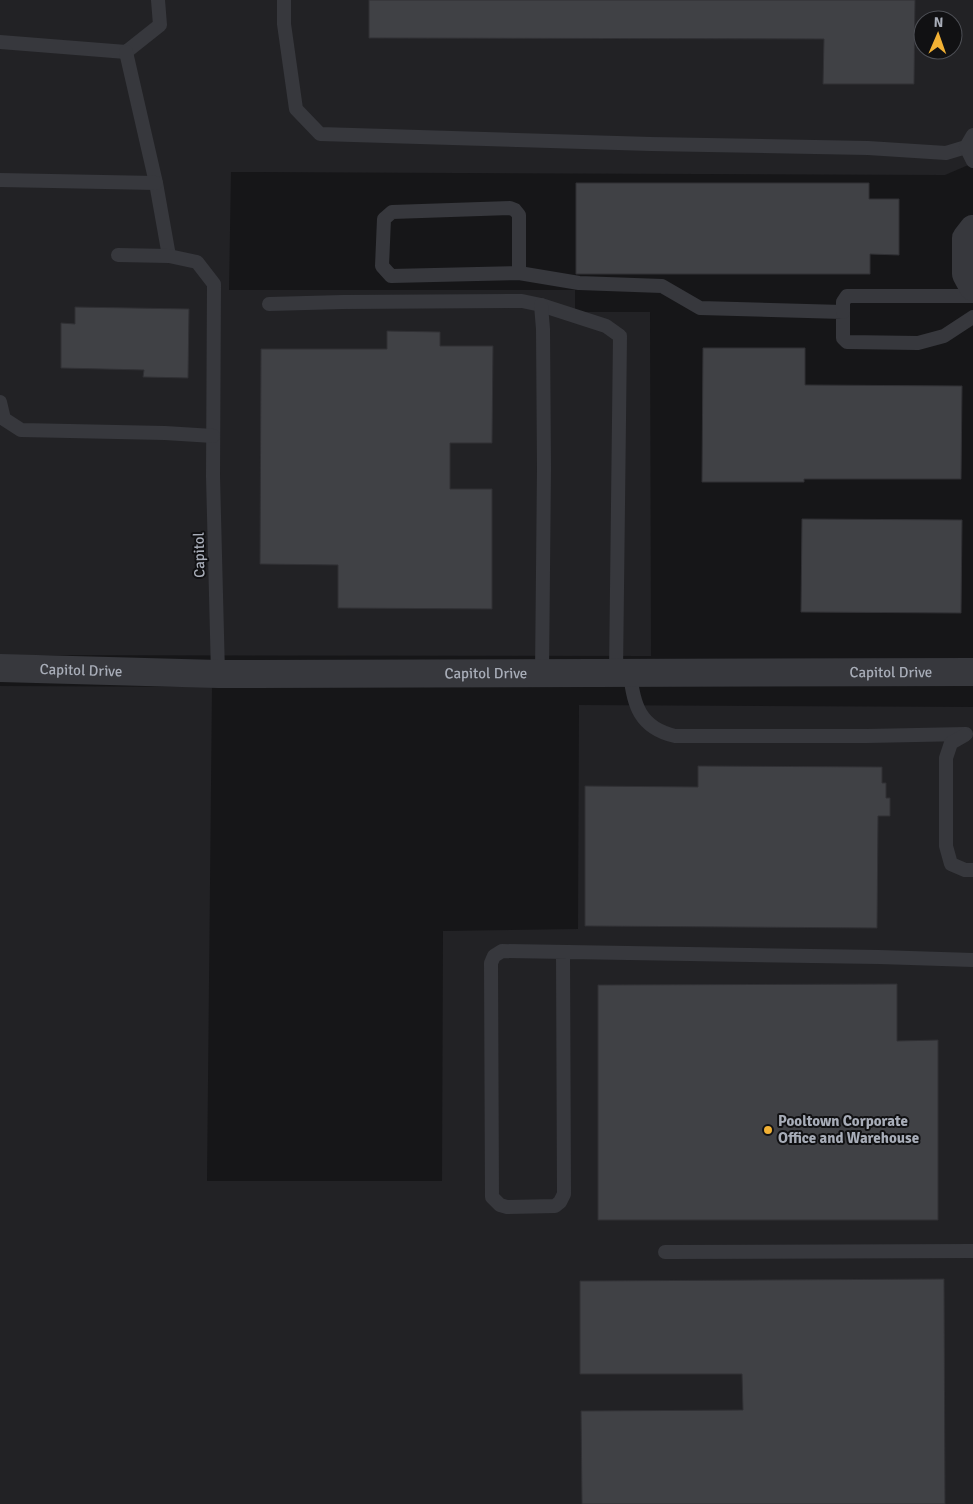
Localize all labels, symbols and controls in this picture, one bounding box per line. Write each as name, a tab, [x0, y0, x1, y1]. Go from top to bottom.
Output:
north arrow	[913, 10, 963, 60]
text: N	[933, 14, 944, 31]
street label: Capitol	[190, 532, 208, 578]
street label: Capitol Drive	[39, 660, 123, 680]
street label: Capitol Drive	[850, 663, 932, 681]
street label: Capitol Drive	[445, 664, 527, 682]
place label: Pooltown Corporate Office and Warehouse	[778, 1112, 919, 1147]
marker: Pooltown Corporate Office and Warehouse	[762, 1124, 774, 1136]

